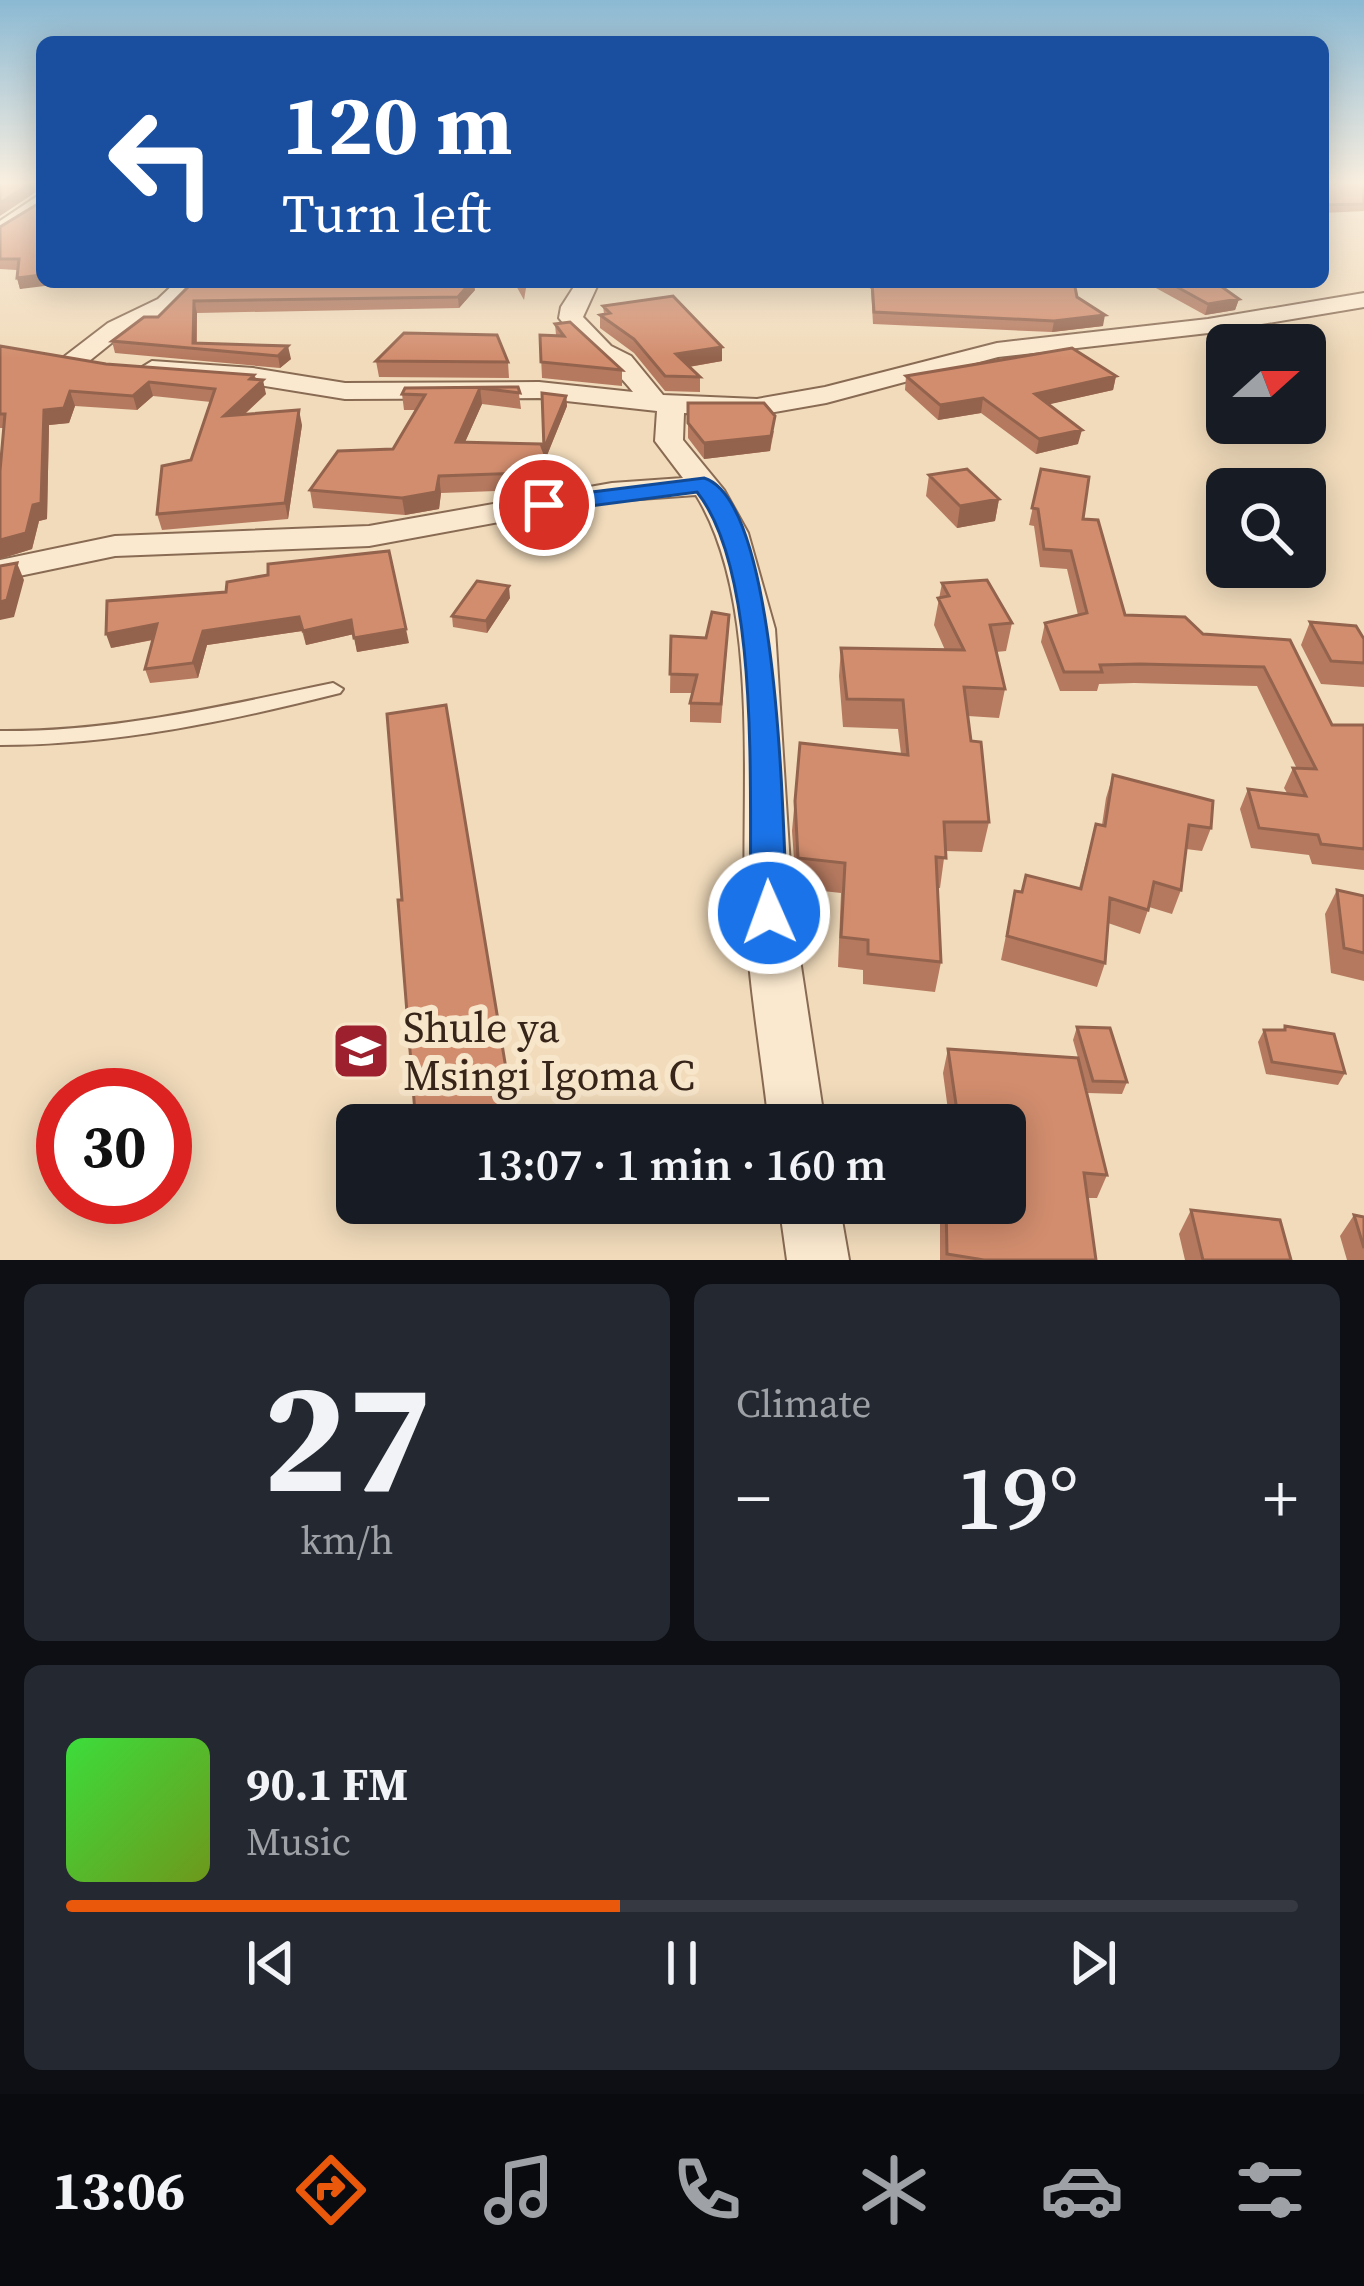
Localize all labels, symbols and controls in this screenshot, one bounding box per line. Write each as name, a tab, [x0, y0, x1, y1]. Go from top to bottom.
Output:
text: 120 m	[282, 67, 513, 182]
icon: left	[84, 84, 240, 240]
text: Turn left	[282, 176, 491, 250]
north arrow	[1206, 324, 1326, 444]
map controls	[1206, 324, 1326, 588]
pin	[493, 454, 595, 556]
button: search	[1206, 468, 1326, 588]
icon: arrive	[511, 472, 577, 538]
position arrow	[706, 850, 832, 976]
place label: Shule ya Msingi Igoma C	[403, 998, 695, 1104]
school or university icon: Shule ya Msingi Igoma C	[330, 1020, 392, 1082]
speed limit sign: 30	[36, 1068, 192, 1224]
text: 13:07 · 1 min · 160 m	[476, 1133, 886, 1195]
text: 27	[262, 1329, 432, 1543]
text: Climate	[736, 1377, 871, 1430]
text: 19°	[955, 1436, 1079, 1559]
text: −	[736, 1453, 771, 1543]
text: +	[1263, 1453, 1298, 1543]
text: km/h	[301, 1514, 393, 1567]
text: 90.1 FM	[246, 1753, 408, 1815]
text: Music	[246, 1815, 351, 1868]
icon: previous	[238, 1930, 304, 1996]
icon: pause	[649, 1930, 715, 1996]
icon: next	[1060, 1930, 1126, 1996]
icon: directions	[289, 2148, 373, 2232]
icon: music	[477, 2148, 561, 2232]
icon: phone	[665, 2148, 749, 2232]
icon: climate	[852, 2148, 936, 2232]
icon: car	[1040, 2148, 1124, 2232]
icon: filters	[1228, 2148, 1312, 2232]
text: 13:06	[52, 2153, 185, 2227]

